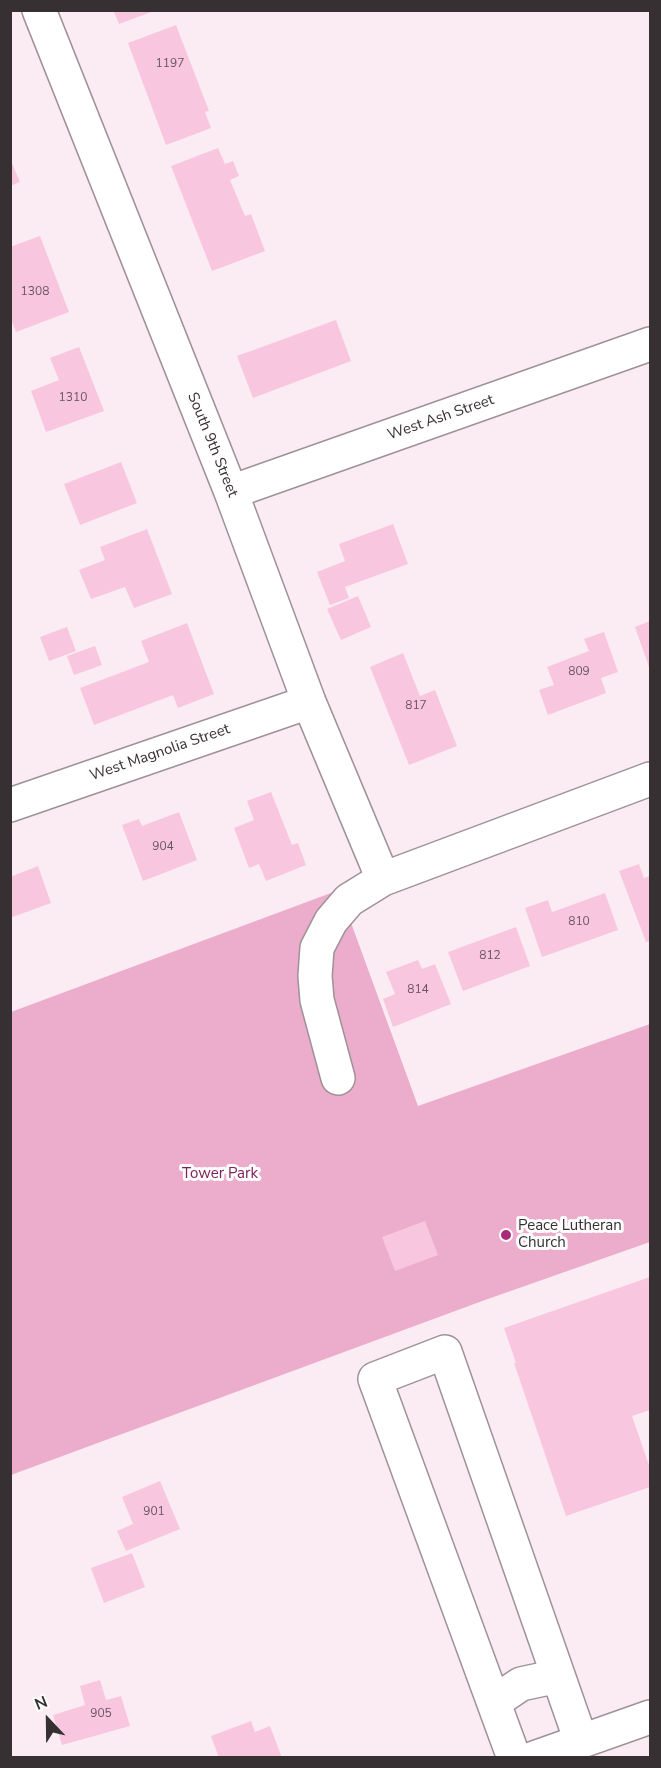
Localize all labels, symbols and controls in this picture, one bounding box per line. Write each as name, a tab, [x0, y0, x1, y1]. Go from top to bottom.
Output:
house number: 1197	[156, 57, 184, 71]
house number: 1308	[21, 285, 49, 299]
street label: South 9th Street	[183, 390, 241, 500]
house number: 1310	[59, 391, 87, 405]
street label: West Ash Street	[385, 391, 497, 445]
house number: 809	[568, 665, 590, 679]
house number: 817	[405, 699, 427, 713]
street label: West Magnolia Street	[88, 721, 232, 785]
house number: 904	[152, 840, 174, 854]
house number: 810	[568, 915, 590, 929]
house number: 812	[479, 949, 501, 963]
house number: 814	[407, 983, 429, 997]
park label: Tower Park	[182, 1165, 258, 1183]
place label: Peace Lutheran Church	[518, 1217, 622, 1252]
marker: Peace Lutheran Church	[499, 1228, 513, 1242]
house number: 901	[143, 1505, 165, 1519]
north arrow	[18, 1690, 78, 1750]
text: N	[32, 1691, 51, 1716]
house number: 905	[90, 1707, 112, 1721]

